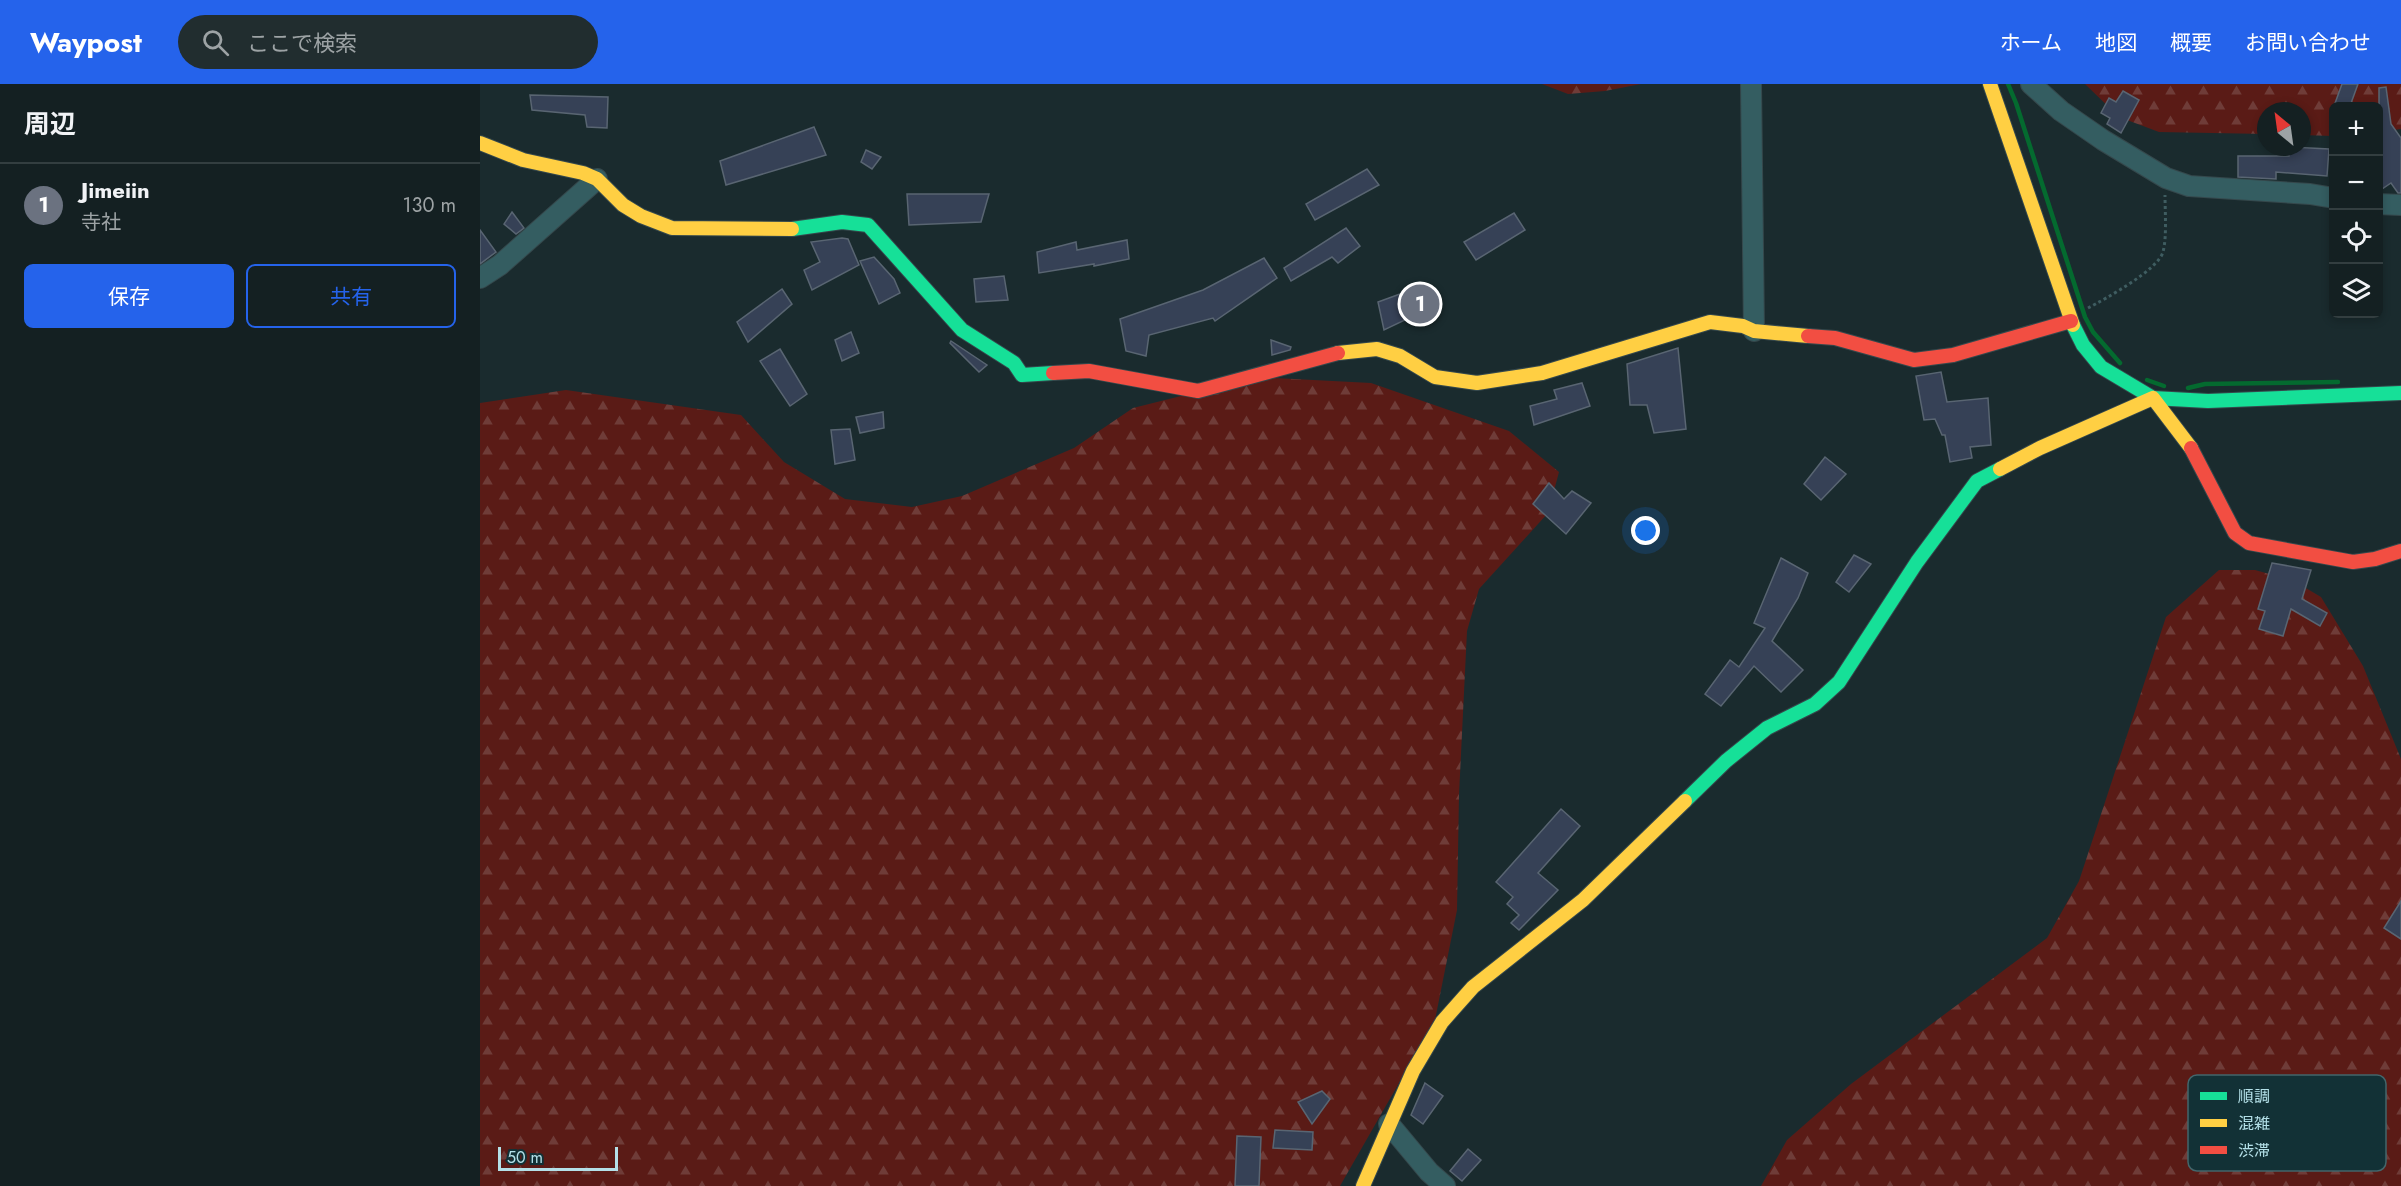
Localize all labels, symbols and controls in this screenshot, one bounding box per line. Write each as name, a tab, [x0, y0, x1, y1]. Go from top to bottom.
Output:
search box	[178, 15, 598, 69]
text: Waypost	[30, 22, 142, 63]
icon: search	[199, 26, 232, 59]
text: ここで検索	[247, 27, 357, 59]
text: ホーム	[2000, 28, 2062, 58]
text: 地図	[2095, 28, 2137, 58]
text: 概要	[2170, 28, 2212, 58]
text: お問い合わせ	[2245, 28, 2371, 58]
north arrow	[2257, 102, 2311, 156]
map controls	[2329, 102, 2383, 318]
button: +	[2329, 102, 2383, 156]
text: 周辺	[24, 105, 76, 143]
button: −	[2329, 156, 2383, 210]
text: Jimeiin	[81, 174, 150, 206]
text: 1	[38, 191, 49, 220]
text: 130 m	[402, 191, 456, 220]
text: 寺社	[81, 208, 121, 237]
button: locate	[2329, 210, 2383, 264]
button: 保存	[24, 264, 234, 328]
button: 共有	[246, 264, 456, 328]
button: layers	[2329, 264, 2383, 318]
pin: 1	[1400, 282, 1440, 326]
your location	[1631, 516, 1660, 545]
legend	[2188, 1075, 2386, 1171]
text: 順調	[2238, 1085, 2270, 1108]
text: 混雑	[2238, 1112, 2270, 1135]
text: 渋滞	[2238, 1139, 2270, 1162]
scale bar	[498, 1144, 618, 1172]
text: 50 m	[507, 1146, 543, 1169]

